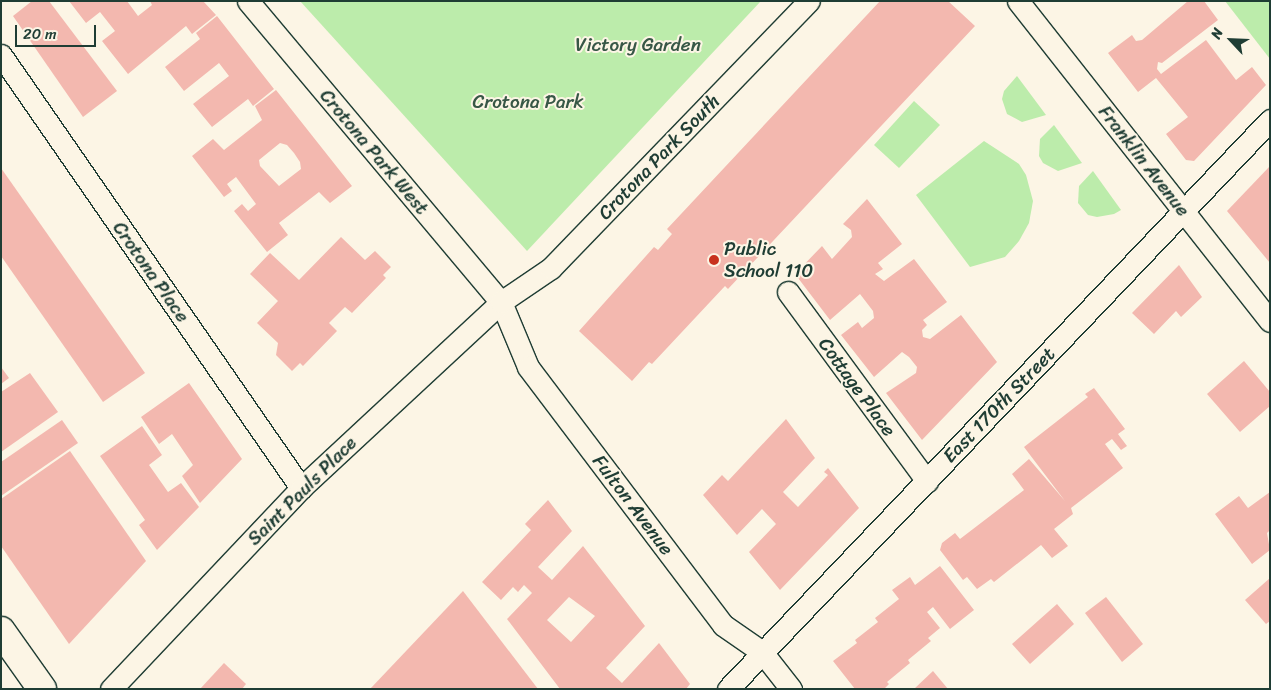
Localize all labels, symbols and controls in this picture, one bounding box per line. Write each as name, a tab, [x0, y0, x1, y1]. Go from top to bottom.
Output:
scale bar	[18, 15, 99, 47]
north arrow	[1206, 15, 1256, 65]
text: 20 m	[23, 21, 57, 47]
text: N	[1204, 24, 1230, 43]
park label: Victory Garden	[575, 34, 701, 56]
street label: Crotona Park West	[315, 84, 433, 220]
street label: Crotona Park South	[593, 89, 725, 225]
park label: Crotona Park	[473, 91, 583, 113]
street label: Franklin Avenue	[1094, 101, 1194, 221]
street label: Crotona Place	[108, 217, 194, 327]
place label: Public School 110	[724, 238, 813, 282]
marker: Public School 110	[708, 254, 720, 266]
street label: Cottage Place	[814, 333, 900, 441]
street label: East 170th Street	[938, 343, 1060, 467]
street label: Saint Pauls Place	[242, 431, 362, 551]
street label: Fulton Avenue	[588, 450, 678, 560]

